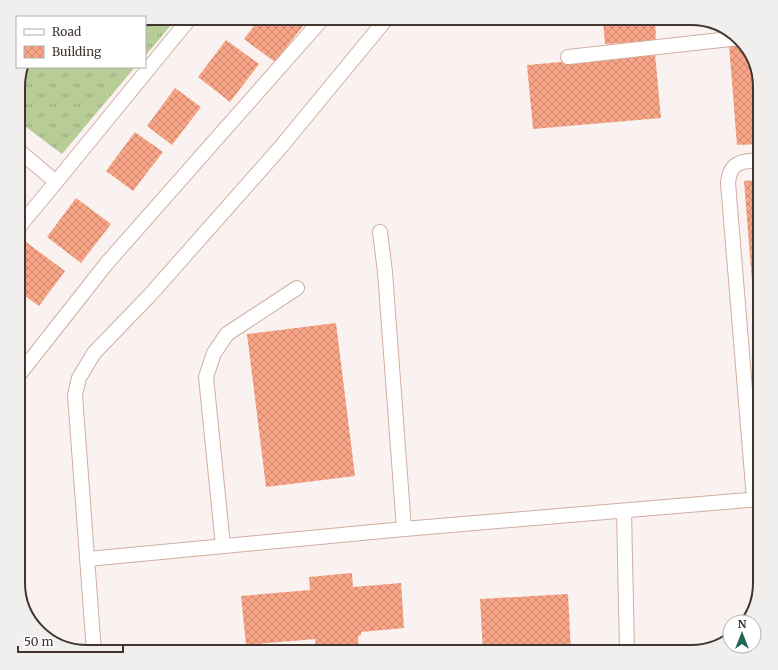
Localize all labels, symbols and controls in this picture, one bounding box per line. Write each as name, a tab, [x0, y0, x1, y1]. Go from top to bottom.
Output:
legend	[16, 16, 146, 68]
text: Road	[52, 24, 81, 39]
text: Building	[52, 44, 102, 59]
north arrow	[722, 614, 762, 654]
text: N	[738, 617, 747, 631]
scale bar	[18, 628, 123, 654]
text: 50 m	[24, 634, 53, 649]

